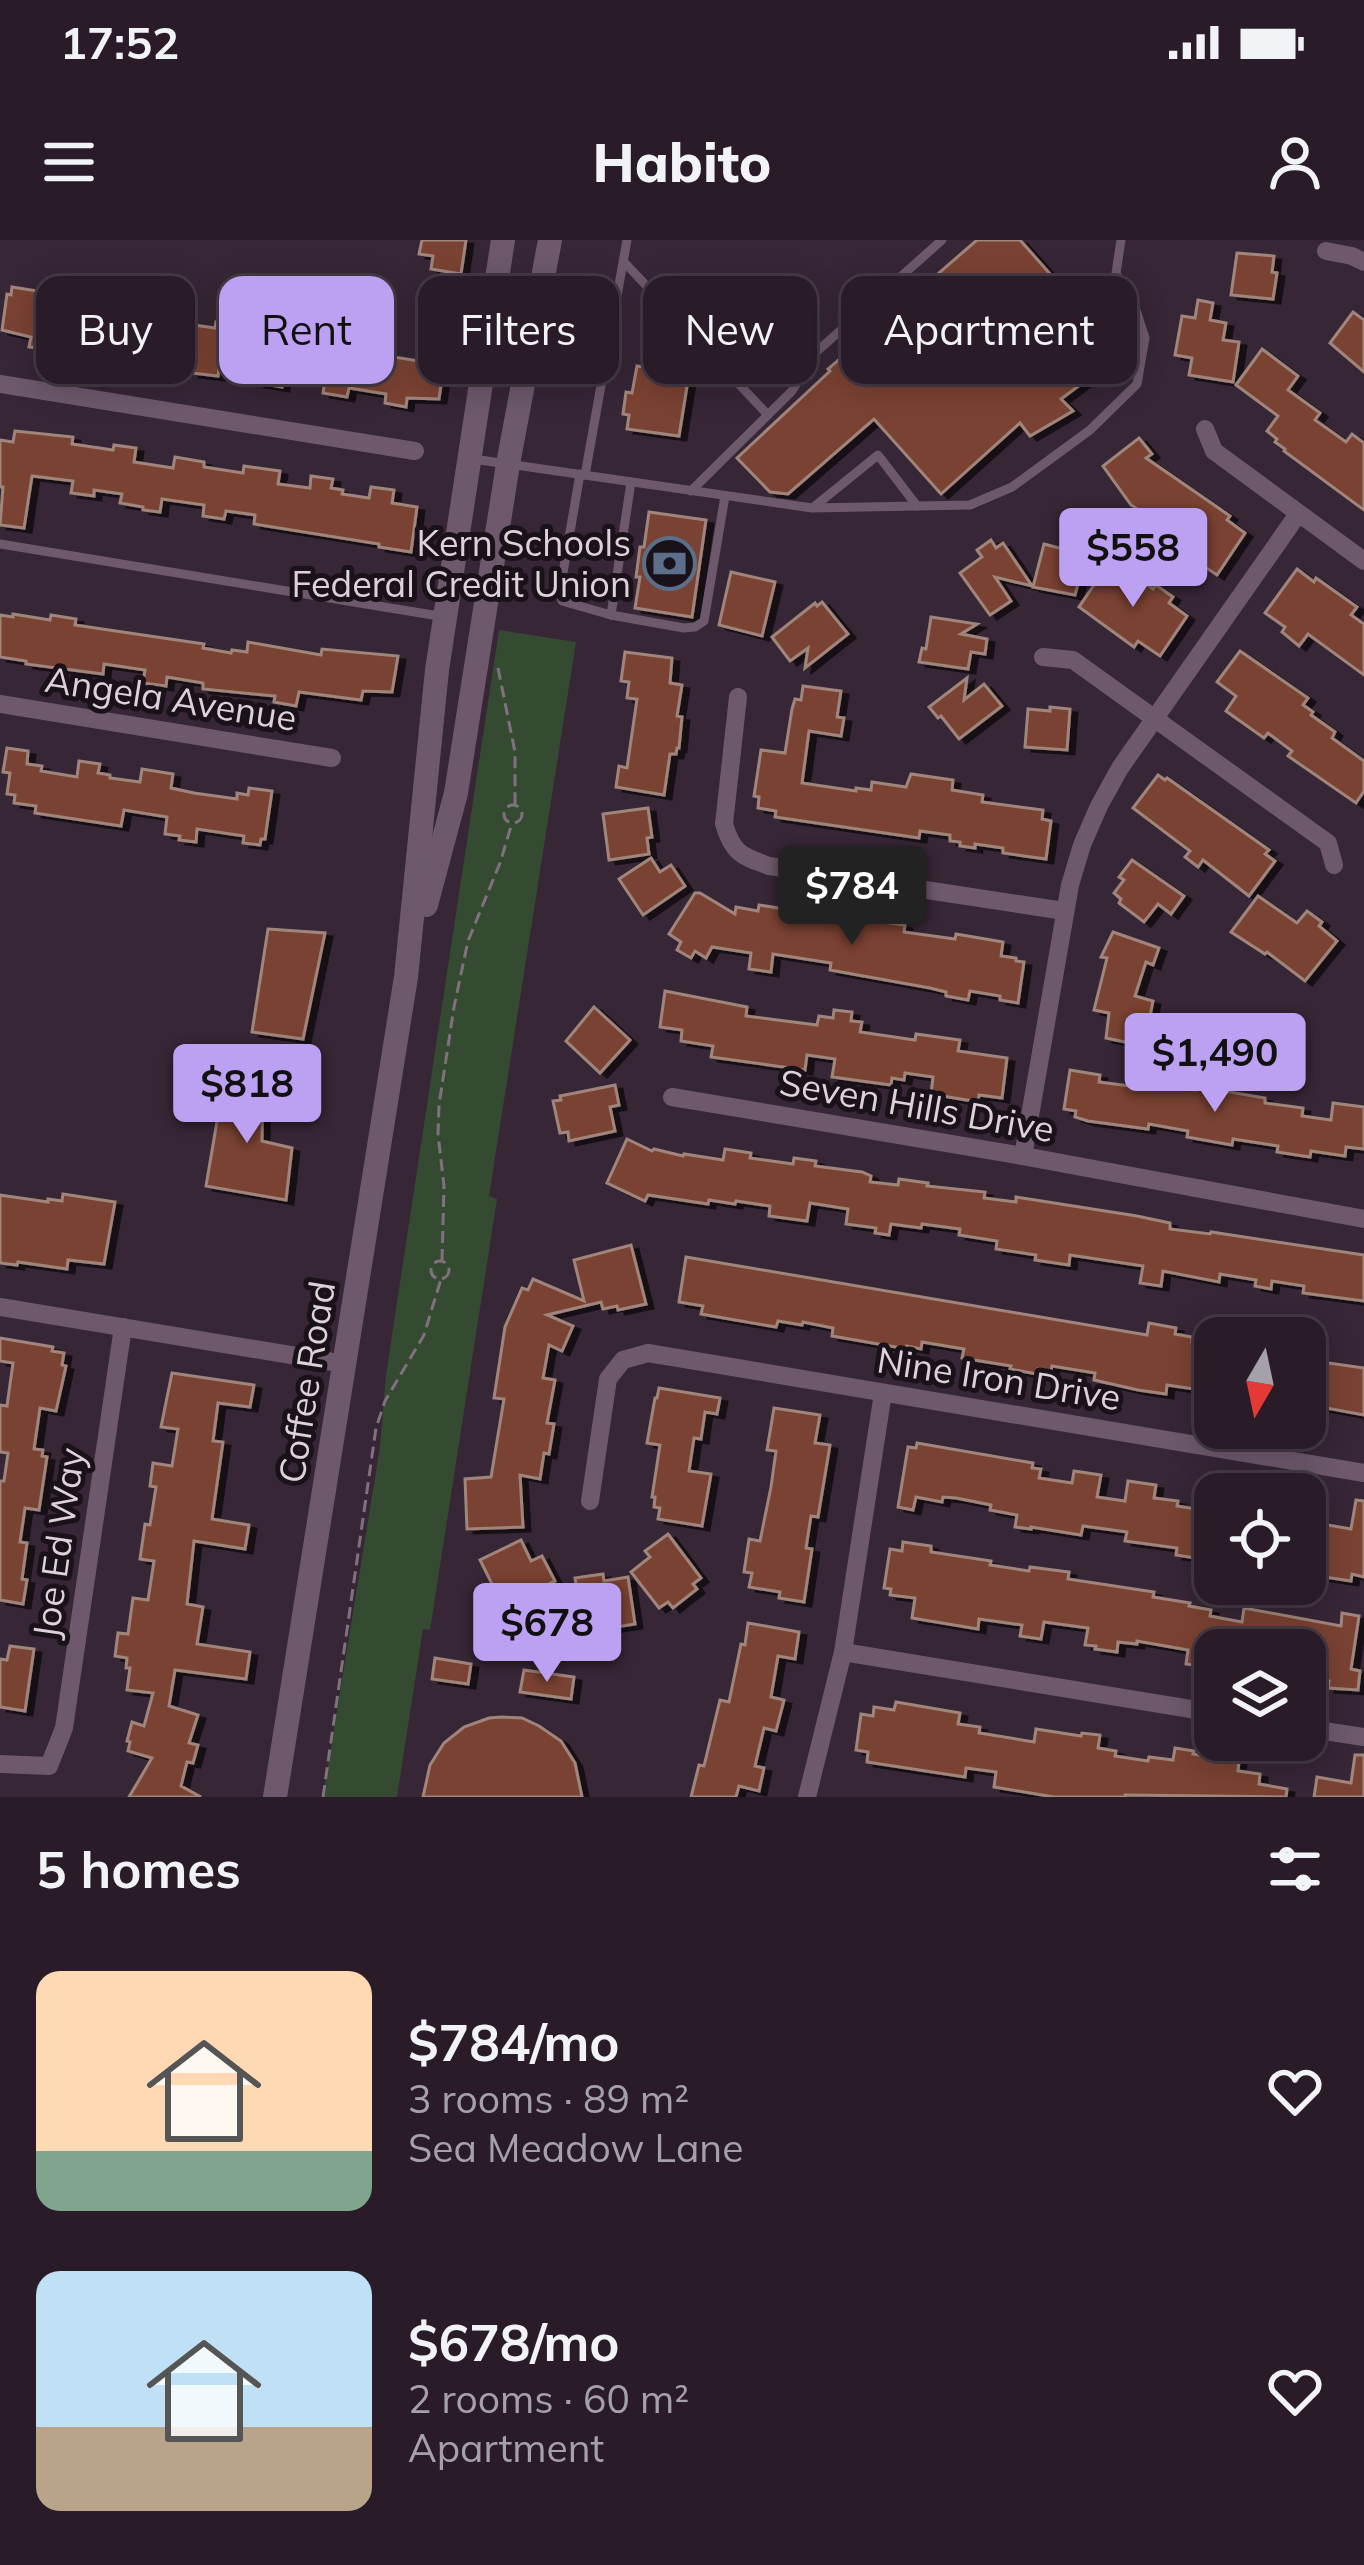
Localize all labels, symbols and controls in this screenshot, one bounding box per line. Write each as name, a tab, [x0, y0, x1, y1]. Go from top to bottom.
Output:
text: 17:52	[60, 14, 179, 70]
text: Habito	[593, 128, 771, 196]
icon: menu	[36, 129, 102, 195]
icon: person	[1262, 129, 1328, 195]
chip: Buy	[36, 276, 195, 384]
chip: Rent	[219, 276, 394, 384]
chip: Filters	[418, 276, 619, 384]
chip: New	[643, 276, 817, 384]
chip: Apartment	[841, 276, 1137, 384]
pin: $558	[1062, 508, 1204, 610]
place label: Kern Schools Federal Credit Union	[291, 520, 631, 606]
text: $558	[1086, 522, 1180, 571]
bank icon: Kern Schools Federal Credit Union	[642, 535, 698, 591]
street label: Angela Avenue	[42, 656, 300, 740]
pin: $784	[781, 846, 923, 948]
text: $784	[805, 860, 899, 909]
pin: $1,490	[1117, 1013, 1313, 1115]
text: $1,490	[1152, 1027, 1278, 1076]
pin: $818	[176, 1044, 318, 1146]
text: $818	[200, 1058, 294, 1107]
street label: Seven Hills Drive	[776, 1059, 1058, 1151]
street label: Coffee Road	[268, 1278, 344, 1486]
north arrow	[1194, 1317, 1326, 1449]
map controls	[1194, 1317, 1326, 1761]
street label: Nine Iron Drive	[874, 1337, 1124, 1419]
street label: Joe Ed Way	[22, 1445, 94, 1641]
button: locate	[1194, 1473, 1326, 1605]
pin: $678	[476, 1583, 618, 1685]
text: $678	[500, 1597, 594, 1646]
button: layers	[1194, 1629, 1326, 1761]
icon: filters	[1262, 1836, 1328, 1902]
text: 5 homes	[36, 1837, 241, 1901]
text: $784/mo	[408, 2010, 620, 2074]
icon: home	[132, 2019, 276, 2163]
icon: heart	[1262, 2058, 1328, 2124]
text: 3 rooms · 89 m²	[408, 2074, 689, 2123]
text: Sea Meadow Lane	[408, 2123, 743, 2172]
text: $678/mo	[408, 2310, 620, 2374]
icon: home	[132, 2319, 276, 2463]
icon: heart	[1262, 2358, 1328, 2424]
text: 2 rooms · 60 m²	[408, 2374, 689, 2423]
text: Apartment	[408, 2423, 604, 2472]

